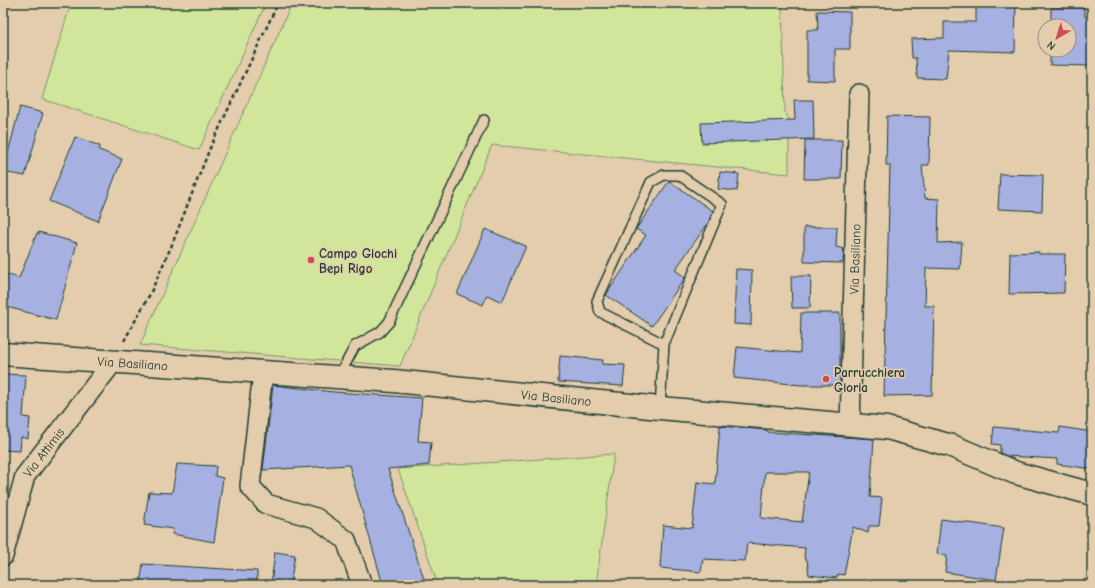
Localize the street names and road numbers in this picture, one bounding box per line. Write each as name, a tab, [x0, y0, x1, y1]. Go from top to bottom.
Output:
street label: Via Basiliano	[847, 223, 863, 295]
street label: Via Basiliano	[97, 354, 169, 373]
street label: Via Basiliano	[520, 387, 592, 409]
street label: Via Attimis	[20, 425, 67, 480]

